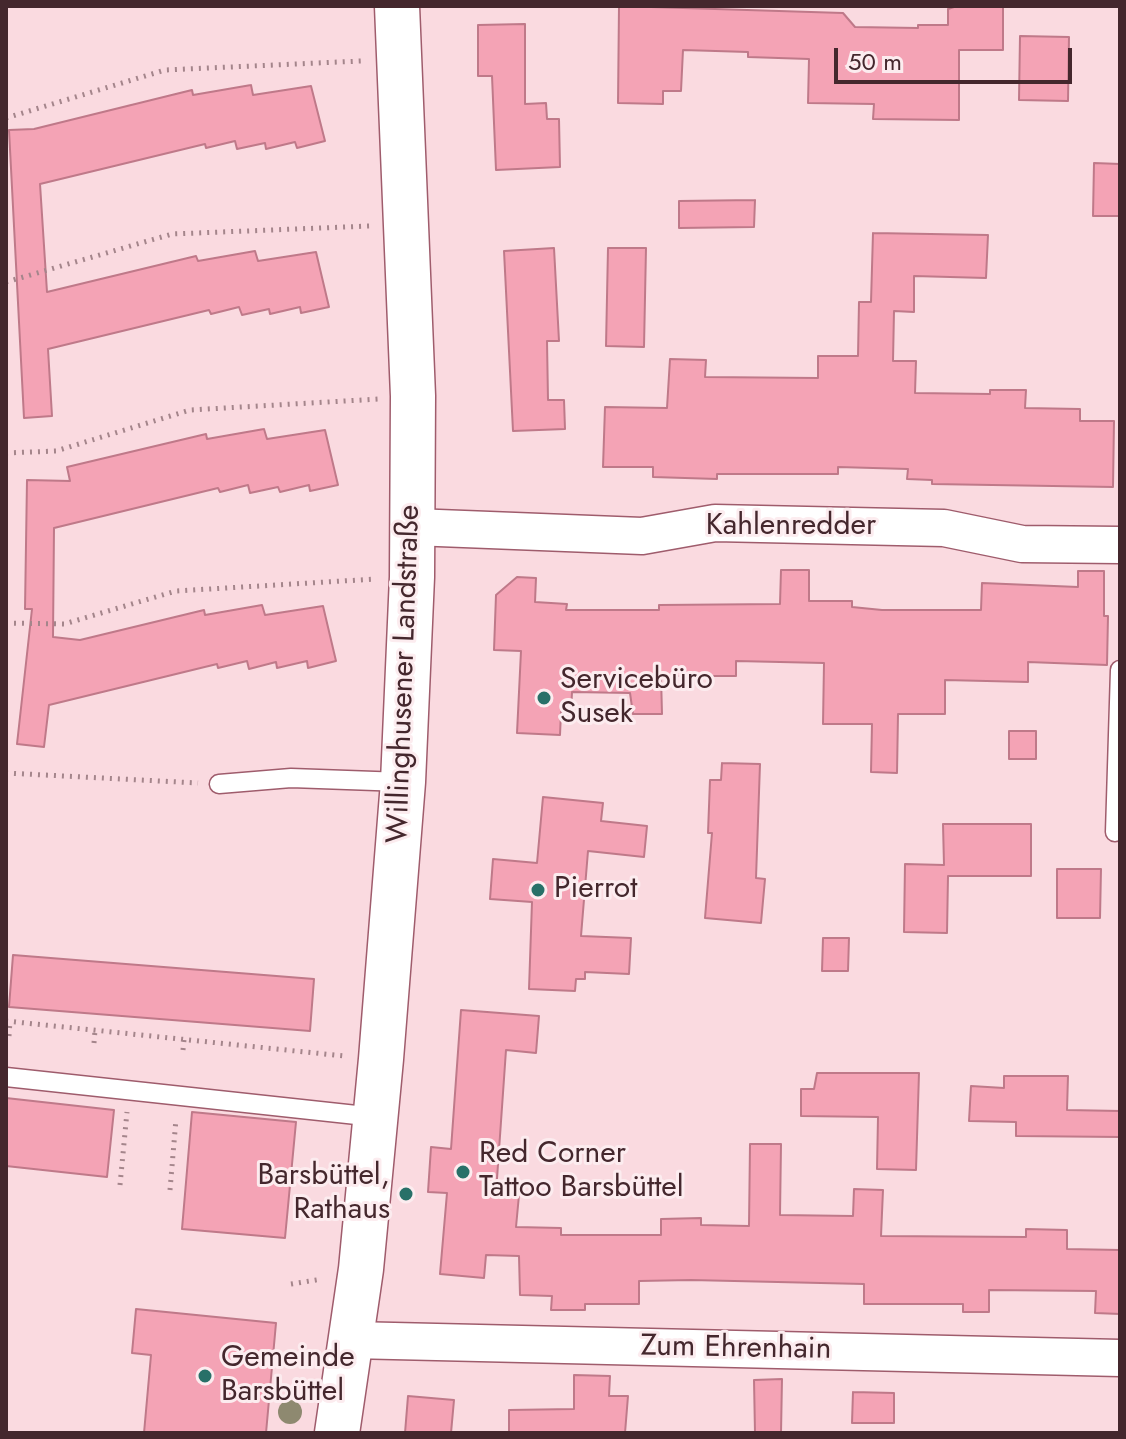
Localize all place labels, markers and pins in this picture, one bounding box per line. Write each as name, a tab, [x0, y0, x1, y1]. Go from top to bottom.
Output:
place label: Servicebüro Susek	[560, 663, 713, 734]
marker: Servicebüro Susek	[535, 689, 553, 707]
place label: Pierrot	[554, 872, 637, 908]
marker: Pierrot	[529, 881, 547, 899]
place label: Red Corner Tattoo Barsbüttel	[479, 1137, 684, 1208]
place label: Barsbüttel, Rathaus	[258, 1159, 390, 1230]
marker: Red Corner Tattoo Barsbüttel	[454, 1163, 472, 1181]
marker: Barsbüttel, Rathaus	[397, 1185, 415, 1203]
place label: Gemeinde Barsbüttel	[221, 1341, 355, 1412]
marker: Gemeinde Barsbüttel	[196, 1367, 214, 1385]

